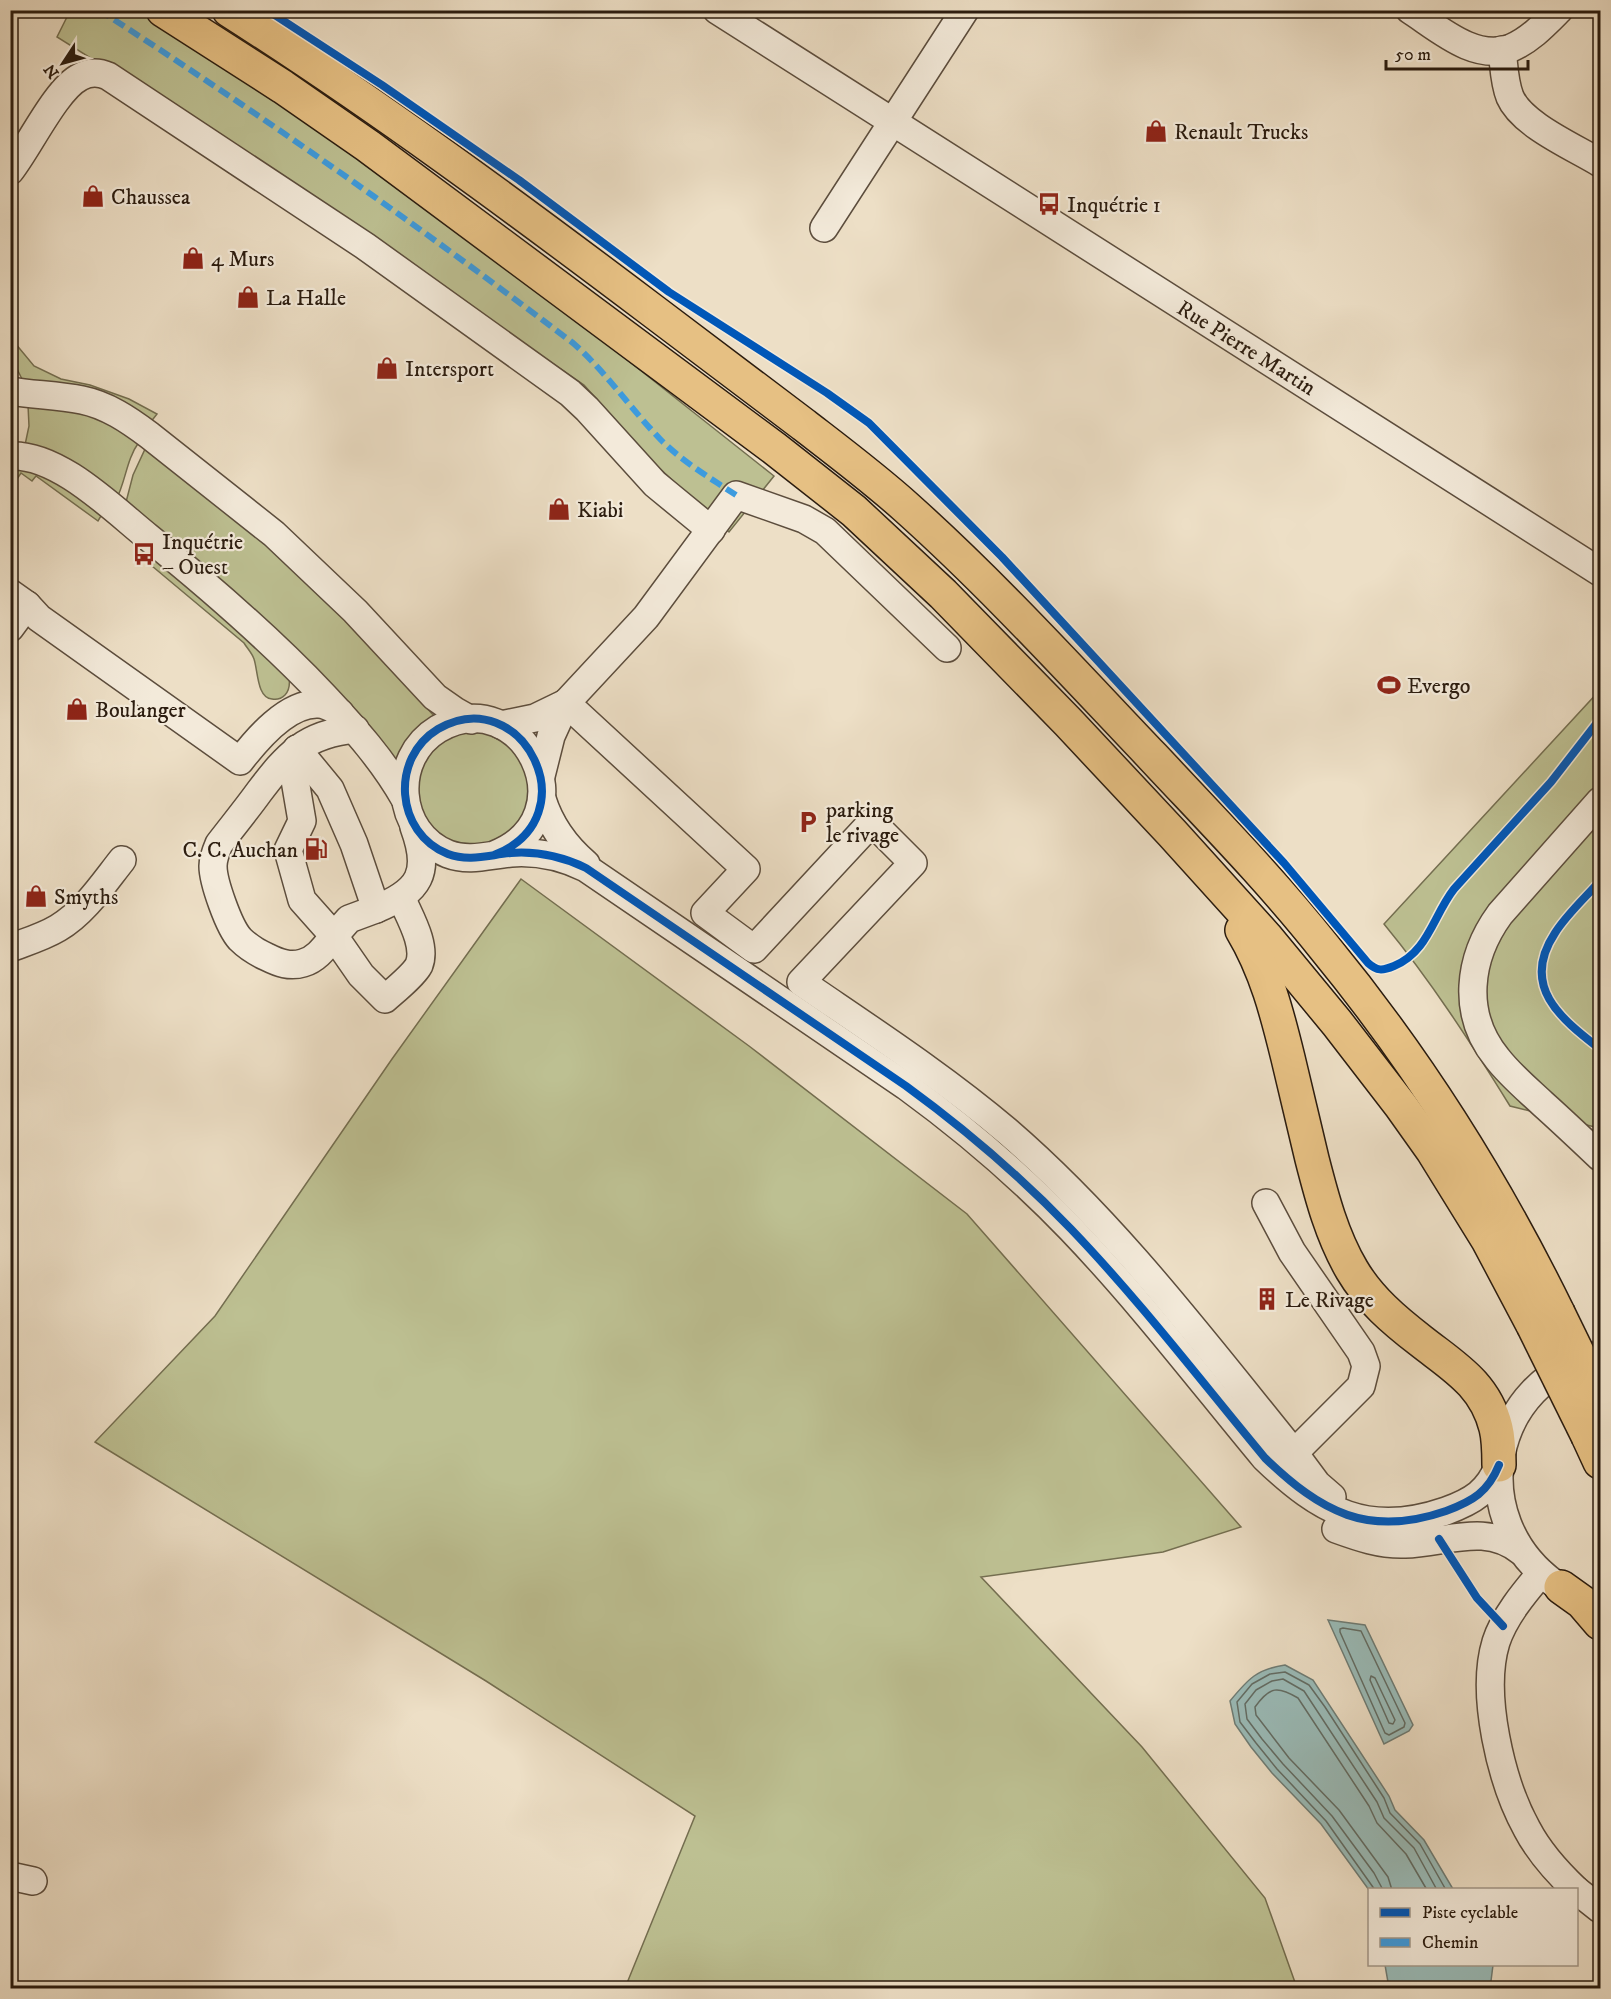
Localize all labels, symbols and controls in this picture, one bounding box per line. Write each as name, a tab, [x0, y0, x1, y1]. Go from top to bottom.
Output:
north arrow	[33, 33, 93, 93]
scale bar	[1386, 33, 1528, 71]
text: 50 m	[1395, 44, 1431, 66]
text: N	[40, 60, 64, 82]
shop icon: Renault Trucks	[1143, 118, 1169, 144]
place label: Renault Trucks	[1174, 119, 1308, 146]
shop icon: Chaussea	[80, 183, 106, 209]
place label: Chaussea	[111, 184, 191, 211]
bus stop icon: Inquétrie 1	[1036, 191, 1062, 217]
place label: Inquétrie 1	[1067, 192, 1161, 219]
shop icon: 4 Murs	[180, 245, 206, 271]
place label: 4 Murs	[211, 246, 274, 273]
shop icon: La Halle	[235, 284, 261, 310]
place label: La Halle	[266, 285, 346, 312]
street label: Rue Pierre Martin	[1172, 295, 1321, 402]
shop icon: Intersport	[374, 355, 400, 381]
place label: Intersport	[405, 356, 494, 383]
shop icon: Kiabi	[546, 496, 572, 522]
place label: Kiabi	[577, 497, 623, 524]
place label: Inquétrie – Ouest	[162, 529, 243, 581]
bus stop icon: Inquétrie – Ouest	[131, 541, 157, 567]
sports icon: Evergo	[1376, 672, 1402, 698]
place label: Evergo	[1407, 673, 1470, 700]
shop icon: Boulanger	[64, 696, 90, 722]
place label: Boulanger	[95, 697, 187, 724]
place label: parking le rivage	[825, 797, 899, 849]
parking icon: parking le rivage	[795, 809, 821, 835]
fuel station icon: C. C. Auchan	[303, 836, 329, 862]
place label: C. C. Auchan	[182, 837, 298, 864]
shop icon: Smyths	[23, 883, 49, 909]
place label: Smyths	[54, 884, 118, 911]
building icon: Le Rivage	[1254, 1286, 1280, 1312]
place label: Le Rivage	[1285, 1287, 1374, 1314]
legend	[1368, 1888, 1578, 1966]
text: Piste cyclable	[1422, 1902, 1518, 1924]
text: Chemin	[1422, 1932, 1479, 1954]

